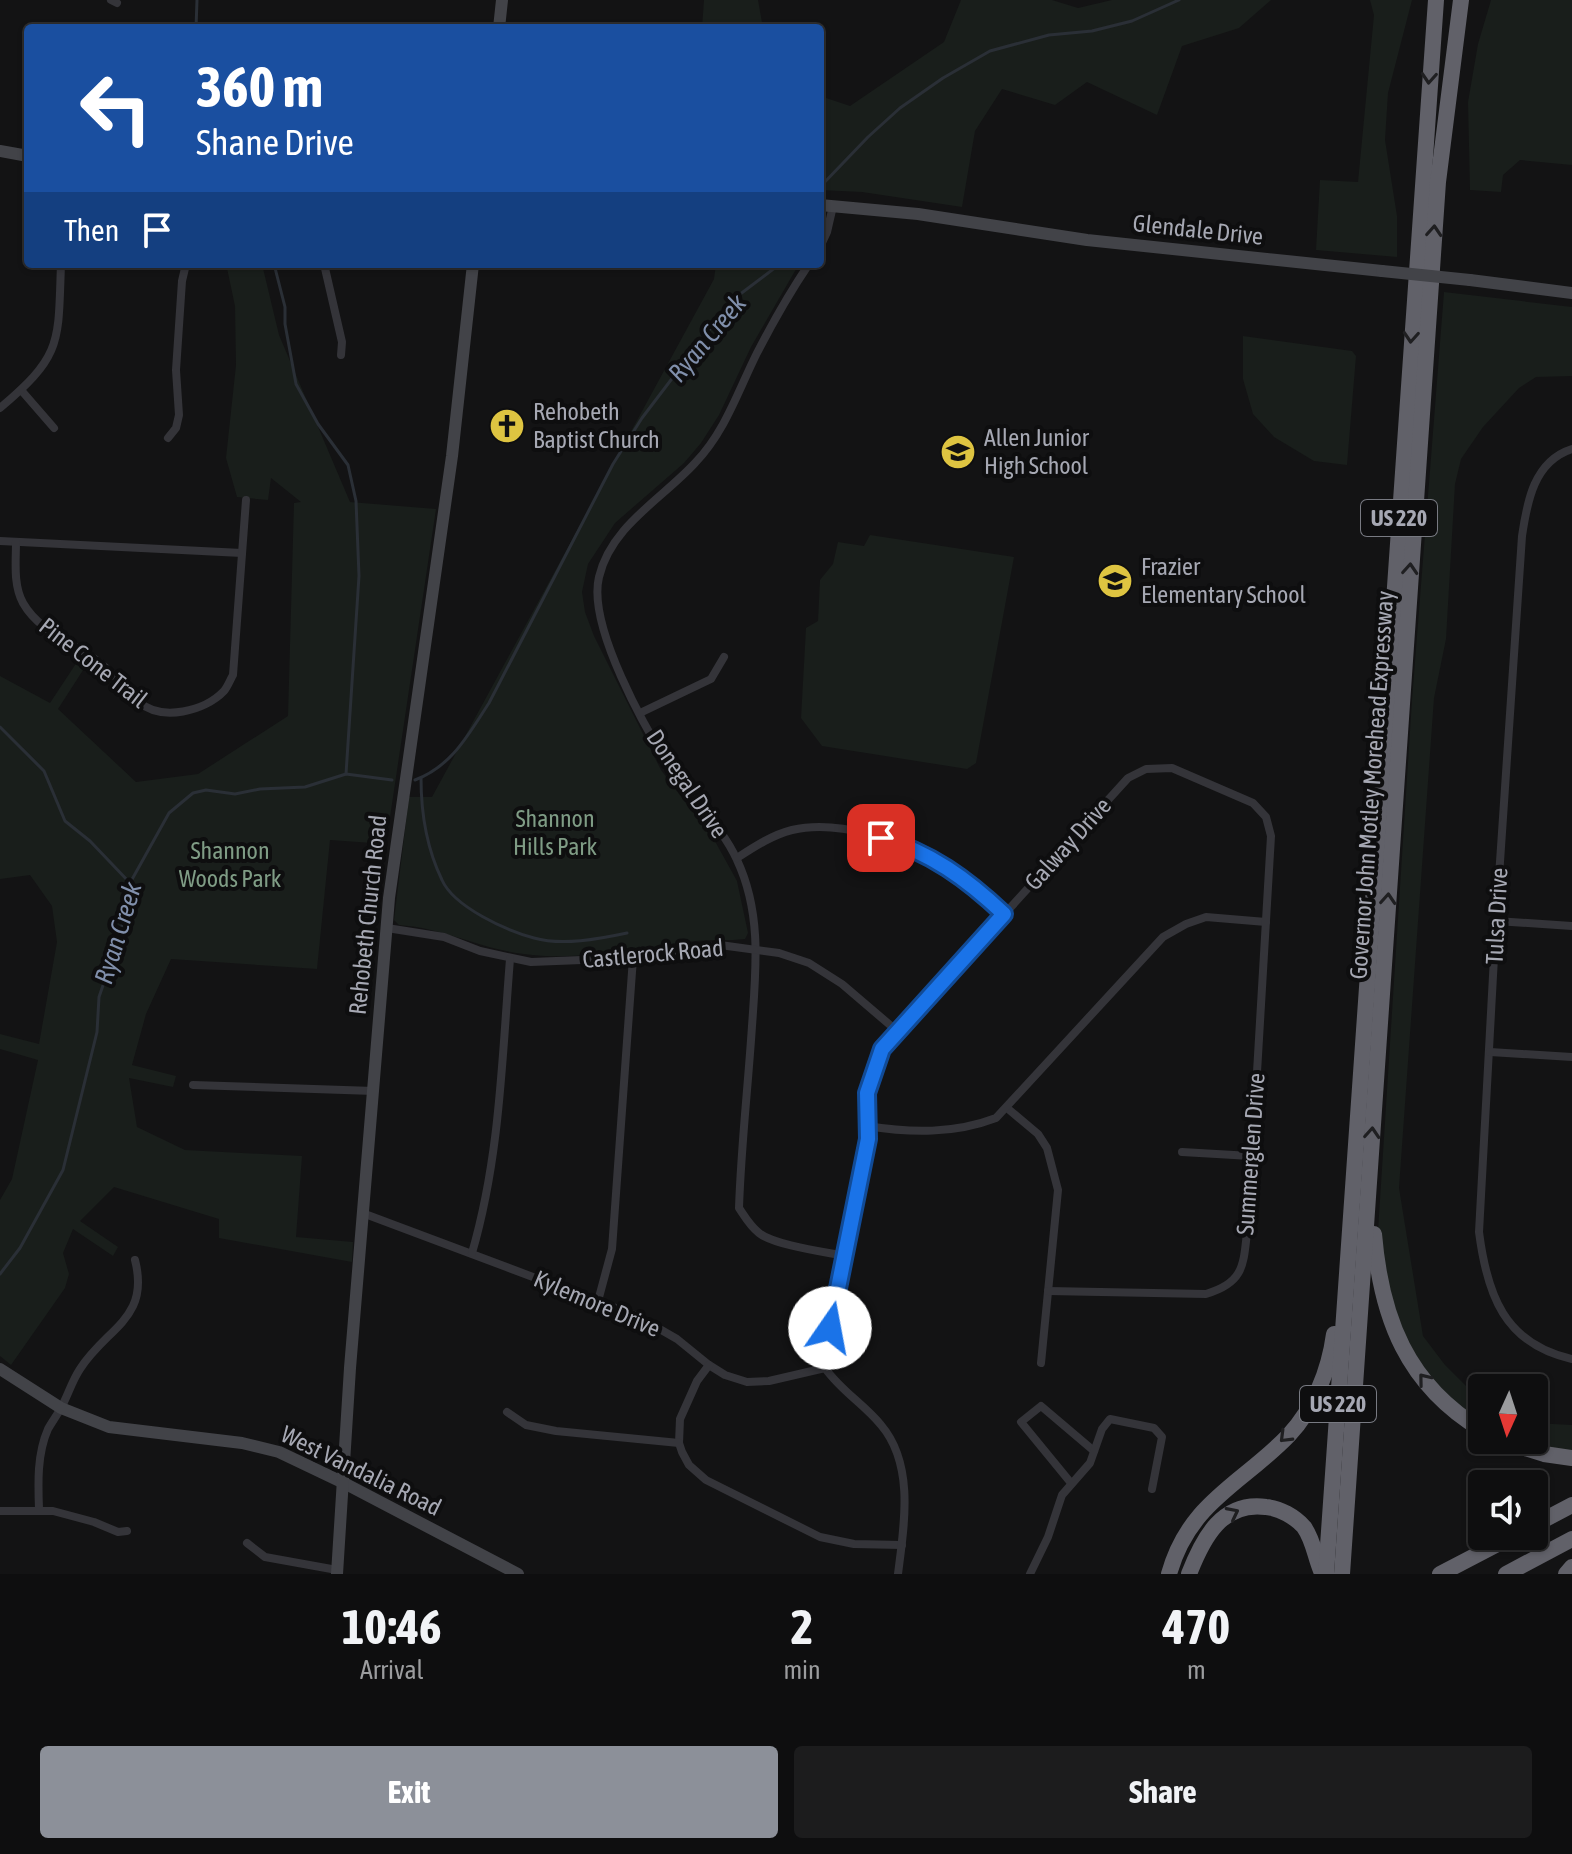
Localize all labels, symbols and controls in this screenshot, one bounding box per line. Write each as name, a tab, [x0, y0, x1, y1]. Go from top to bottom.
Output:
text: 360 m	[196, 55, 323, 119]
icon: left	[64, 56, 168, 160]
one-way arrow	[1421, 72, 1438, 85]
text: Shane Drive	[196, 121, 354, 163]
icon: arrive	[135, 208, 179, 252]
street label: Glendale Drive	[1132, 209, 1265, 250]
text: Then	[64, 213, 119, 247]
one-way arrow	[1425, 224, 1442, 237]
water label: Ryan Creek	[662, 288, 753, 388]
one-way arrow	[1403, 331, 1420, 344]
place label: Rehobeth Baptist Church	[533, 398, 660, 453]
church icon: Rehobeth Baptist Church	[488, 407, 526, 445]
place label: Allen Junior High School	[984, 424, 1090, 479]
school or university icon: Allen Junior High School	[939, 433, 977, 471]
road number: US 220	[1361, 500, 1437, 536]
place label: Frazier Elementary School	[1141, 553, 1307, 608]
school or university icon: Frazier Elementary School	[1096, 562, 1134, 600]
one-way arrow	[1401, 562, 1418, 575]
street label: Governor John Motley Morehead Expressway	[1344, 590, 1399, 980]
street label: Pine Cone Trail	[34, 612, 153, 713]
street label: Donegal Drive	[641, 725, 733, 843]
street label: Galway Drive	[1019, 792, 1116, 895]
pin	[847, 804, 915, 872]
park label: Shannon Hills Park	[513, 805, 597, 860]
street label: Rehobeth Church Road	[344, 814, 391, 1016]
icon: arrive	[859, 816, 903, 860]
park label: Shannon Woods Park	[179, 837, 282, 892]
street label: Tulsa Drive	[1480, 867, 1513, 965]
water label: Ryan Creek	[88, 878, 148, 988]
one-way arrow	[1379, 892, 1396, 905]
street label: Castlerock Road	[581, 934, 724, 973]
street label: Summerglen Drive	[1231, 1072, 1270, 1236]
one-way arrow	[1363, 1126, 1380, 1139]
street label: Kylemore Drive	[530, 1265, 664, 1342]
position arrow	[788, 1286, 872, 1370]
one-way arrow	[1419, 1374, 1434, 1388]
north arrow	[1468, 1374, 1548, 1454]
map controls	[1468, 1374, 1548, 1550]
road number: US 220	[1300, 1386, 1376, 1422]
street label: West Vandalia Road	[277, 1420, 446, 1521]
one-way arrow	[1280, 1428, 1294, 1442]
button: sound	[1468, 1470, 1548, 1550]
one-way arrow	[1225, 1507, 1240, 1523]
text: 10:46	[342, 1599, 442, 1654]
text: 2	[791, 1599, 813, 1654]
text: 470	[1163, 1599, 1230, 1654]
text: Arrival	[360, 1655, 423, 1685]
text: min	[783, 1655, 821, 1685]
text: m	[1187, 1655, 1206, 1685]
button: Exit	[40, 1746, 778, 1838]
button: Share	[794, 1746, 1532, 1838]

